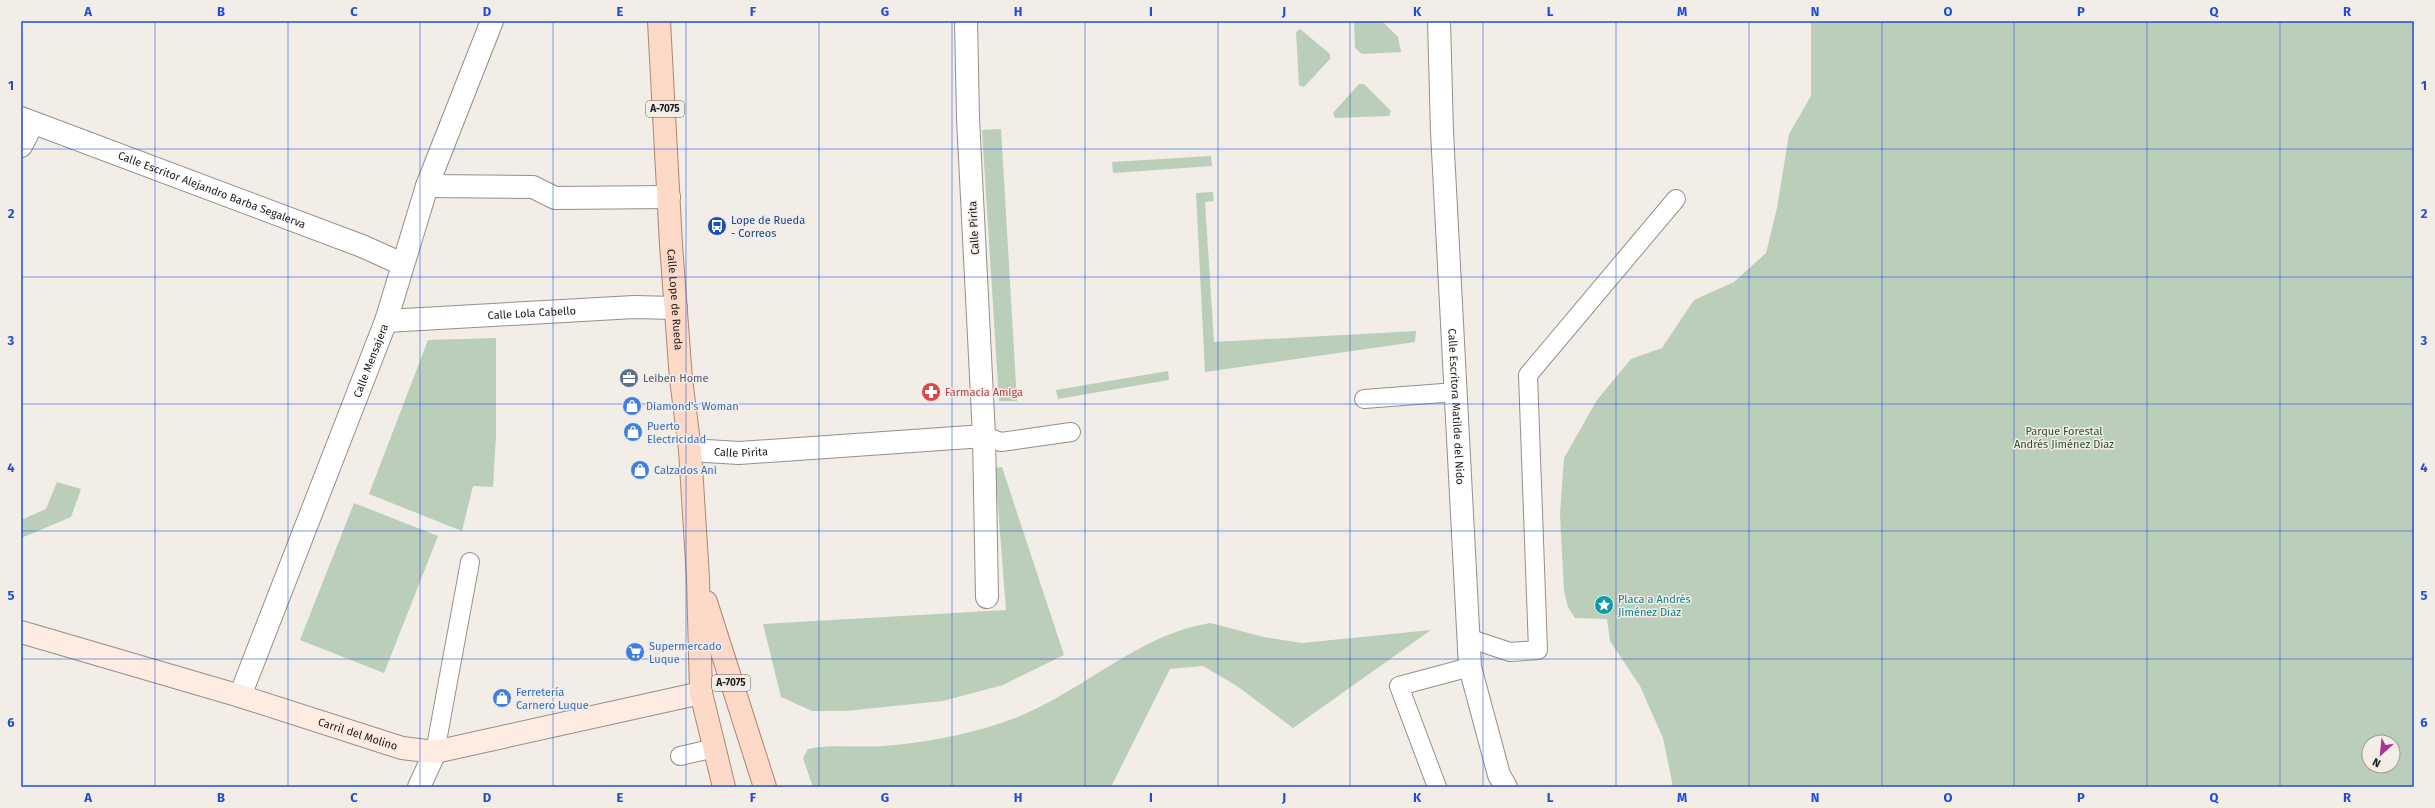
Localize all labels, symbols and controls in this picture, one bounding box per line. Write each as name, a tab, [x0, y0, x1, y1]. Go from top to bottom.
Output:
text: A	[83, 4, 92, 19]
text: B	[217, 4, 225, 19]
text: C	[350, 4, 358, 19]
text: D	[483, 4, 492, 19]
text: E	[617, 4, 624, 19]
text: F	[750, 4, 757, 19]
text: G	[881, 4, 889, 19]
text: H	[1014, 4, 1022, 19]
text: I	[1149, 4, 1153, 19]
text: J	[1281, 4, 1286, 19]
text: K	[1413, 4, 1422, 19]
text: L	[1547, 4, 1554, 19]
text: M	[1677, 4, 1687, 19]
text: N	[1811, 4, 1819, 19]
text: O	[1944, 4, 1953, 19]
text: P	[2077, 4, 2085, 19]
text: Q	[2210, 4, 2220, 19]
text: R	[2343, 4, 2352, 19]
text: 1	[8, 78, 14, 93]
text: 1	[2421, 78, 2427, 93]
road number: A-7075	[646, 101, 684, 117]
street label: Calle Escritor Alejandro Barba Segalerva	[116, 149, 308, 231]
street label: Calle Pirita	[966, 201, 982, 255]
text: 2	[8, 206, 15, 221]
text: 2	[2421, 206, 2428, 221]
place label: Lope de Rueda - Correos	[731, 214, 805, 240]
bus stop icon: Lope de Rueda - Correos	[706, 215, 728, 237]
street label: Calle Lope de Rueda	[665, 248, 685, 351]
street label: Calle Lola Cabello	[487, 304, 576, 322]
street label: Calle Mensajera	[350, 322, 391, 399]
street label: Calle Escritora Matilde del Nido	[1446, 328, 1467, 485]
text: 3	[7, 333, 15, 348]
text: 3	[2420, 333, 2428, 348]
office icon: Leiben Home	[618, 367, 640, 389]
place label: Leiben Home	[643, 372, 709, 385]
pharmacy icon: Farmacia Amiga	[920, 381, 942, 403]
place label: Farmacia Amiga	[945, 386, 1023, 399]
shop icon: Diamond's Woman	[621, 395, 643, 417]
place label: Diamond's Woman	[646, 400, 739, 413]
place label: Puerto Electricidad	[647, 420, 706, 446]
shop icon: Puerto Electricidad	[622, 421, 644, 443]
park label: Parque Forestal Andrés Jiménez Díaz	[2014, 425, 2114, 451]
street label: Calle Pirita	[714, 445, 768, 460]
shop icon: Calzados Ani	[629, 459, 651, 481]
text: 4	[7, 460, 15, 475]
text: 4	[2420, 460, 2428, 475]
place label: Calzados Ani	[654, 464, 717, 477]
text: 5	[8, 588, 15, 603]
text: 5	[2421, 588, 2428, 603]
place label: Placa a Andrés Jiménez Díaz	[1618, 593, 1691, 619]
place icon: Placa a Andrés Jiménez Díaz	[1593, 594, 1615, 616]
place label: Supermercado Luque	[649, 640, 722, 666]
supermarket icon: Supermercado Luque	[624, 641, 646, 663]
road number: A-7075	[712, 675, 750, 691]
place label: Ferretería Carnero Luque	[516, 686, 589, 712]
shop icon: Ferretería Carnero Luque	[491, 687, 513, 709]
text: 6	[7, 715, 15, 730]
street label: Carril del Molino	[317, 715, 399, 753]
text: 6	[2420, 715, 2428, 730]
north arrow	[2361, 734, 2401, 774]
text: N	[2370, 755, 2383, 770]
text: A	[83, 790, 92, 805]
text: B	[217, 790, 225, 805]
text: C	[350, 790, 358, 805]
text: D	[483, 790, 492, 805]
text: E	[617, 790, 624, 805]
text: F	[750, 790, 757, 805]
text: G	[881, 790, 889, 805]
text: H	[1014, 790, 1022, 805]
text: I	[1149, 790, 1153, 805]
text: J	[1281, 790, 1286, 805]
text: K	[1413, 790, 1422, 805]
text: L	[1547, 790, 1554, 805]
text: M	[1677, 790, 1687, 805]
text: N	[1811, 790, 1819, 805]
text: O	[1944, 790, 1953, 805]
text: P	[2077, 790, 2085, 805]
text: Q	[2210, 790, 2220, 805]
text: R	[2343, 790, 2352, 805]

